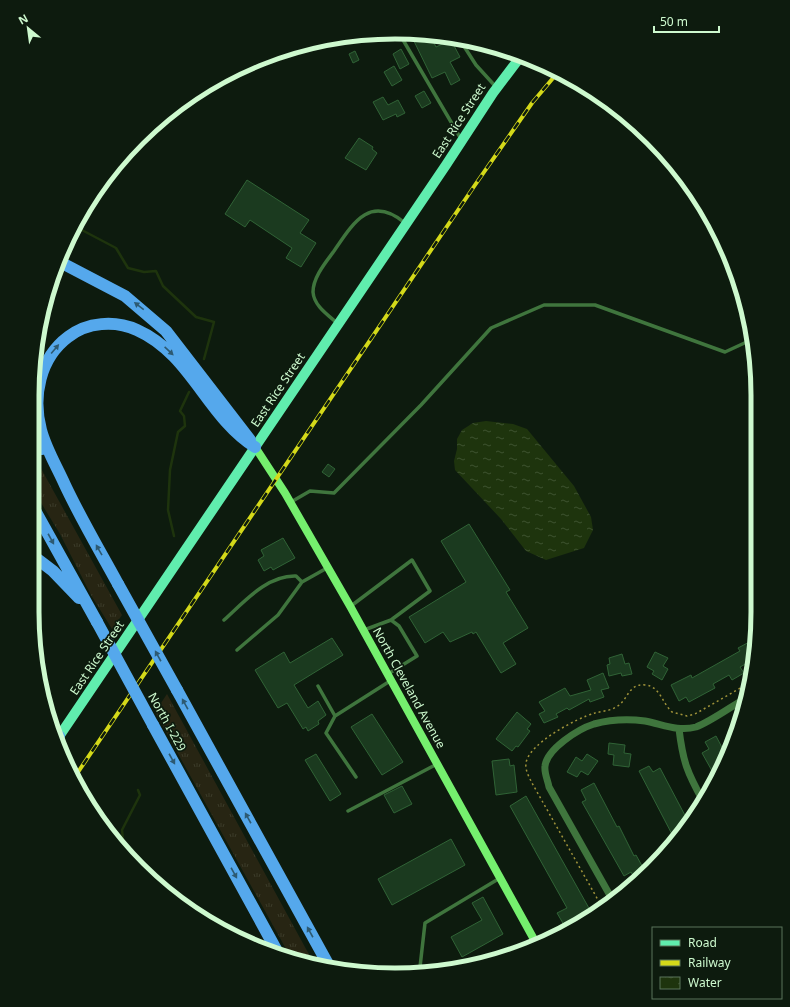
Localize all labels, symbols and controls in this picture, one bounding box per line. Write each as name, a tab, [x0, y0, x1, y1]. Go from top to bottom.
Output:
north arrow	[8, 8, 48, 48]
scale bar	[654, 8, 719, 34]
text: N	[15, 10, 30, 28]
text: 50 m	[660, 13, 688, 30]
street label: East Rice Street	[428, 79, 490, 162]
one-way arrow	[133, 302, 144, 310]
one-way arrow	[50, 344, 59, 355]
one-way arrow	[164, 346, 174, 356]
street label: East Rice Street	[246, 349, 309, 430]
one-way arrow	[48, 533, 55, 545]
one-way arrow	[95, 544, 102, 556]
street label: East Rice Street	[65, 617, 128, 698]
street label: North Cleveland Avenue	[369, 624, 450, 752]
one-way arrow	[155, 650, 162, 662]
street label: North I-229	[144, 689, 191, 754]
one-way arrow	[182, 699, 188, 710]
one-way arrow	[168, 753, 175, 765]
one-way arrow	[244, 812, 251, 824]
one-way arrow	[231, 867, 238, 879]
one-way arrow	[307, 926, 314, 938]
legend	[652, 927, 782, 999]
text: Road	[688, 934, 717, 951]
text: Railway	[688, 954, 732, 971]
text: Water	[688, 974, 722, 991]

